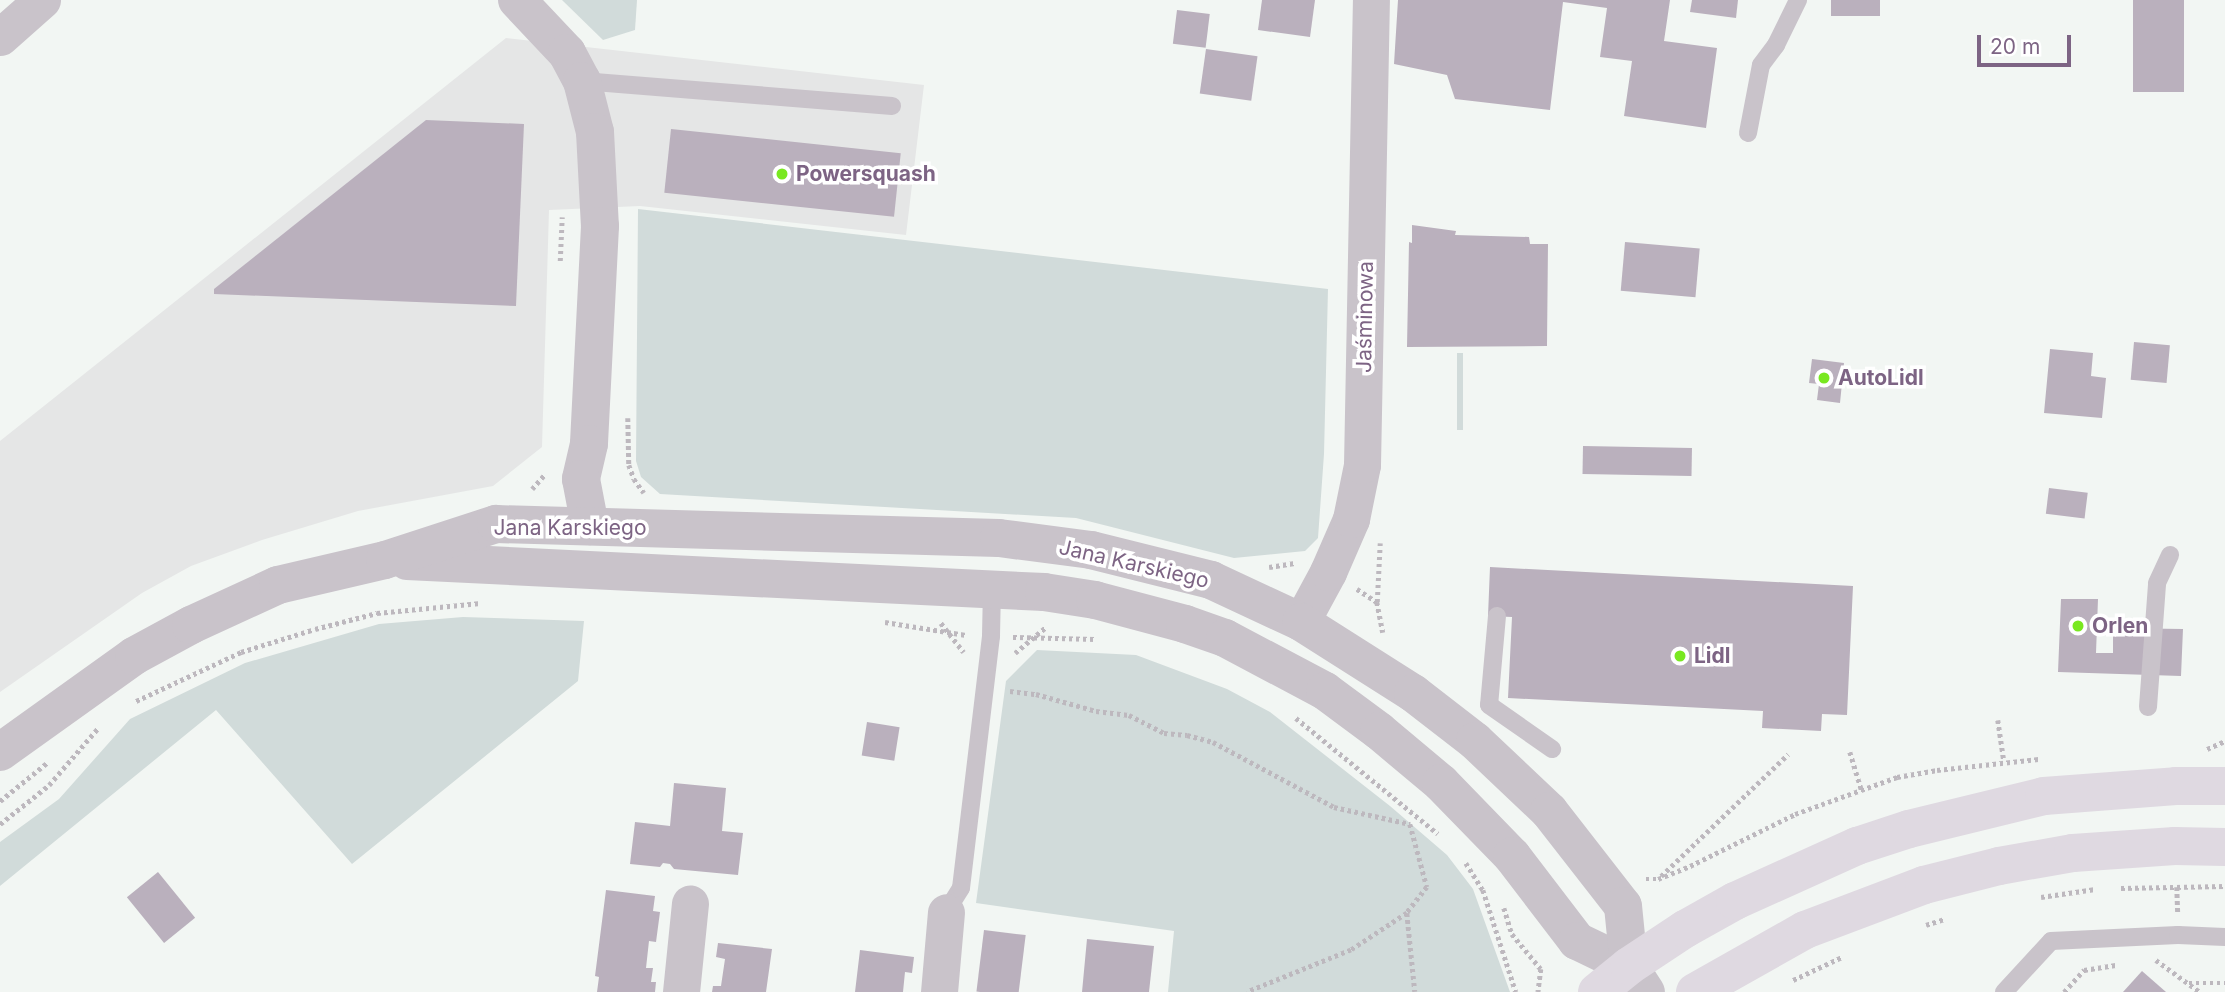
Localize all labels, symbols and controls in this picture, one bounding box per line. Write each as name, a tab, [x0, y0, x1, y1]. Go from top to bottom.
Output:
scale bar	[1980, 21, 2074, 65]
text: 20 m	[1990, 34, 2040, 59]
place label: Powersquash	[796, 161, 936, 187]
marker: Powersquash	[774, 166, 790, 182]
street label: Jaśminowa	[1351, 261, 1379, 373]
place label: AutoLidl	[1838, 365, 1924, 391]
marker: AutoLidl	[1816, 370, 1832, 386]
street label: Jana Karskiego	[493, 515, 647, 541]
street label: Jana Karskiego	[1057, 535, 1211, 593]
place label: Orlen	[2092, 613, 2148, 639]
marker: Orlen	[2070, 618, 2086, 634]
place label: Lidl	[1694, 643, 1730, 669]
marker: Lidl	[1672, 648, 1688, 664]

